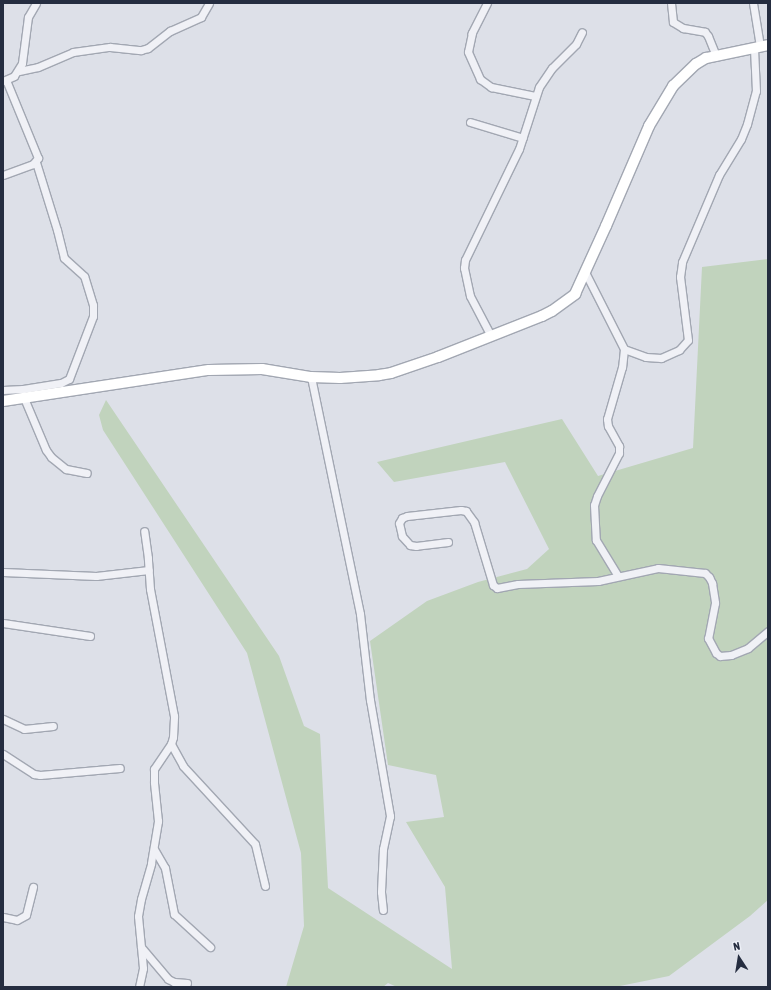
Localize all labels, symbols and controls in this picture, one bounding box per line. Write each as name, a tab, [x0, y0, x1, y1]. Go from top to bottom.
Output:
north arrow	[719, 938, 759, 978]
text: N	[732, 940, 741, 953]

